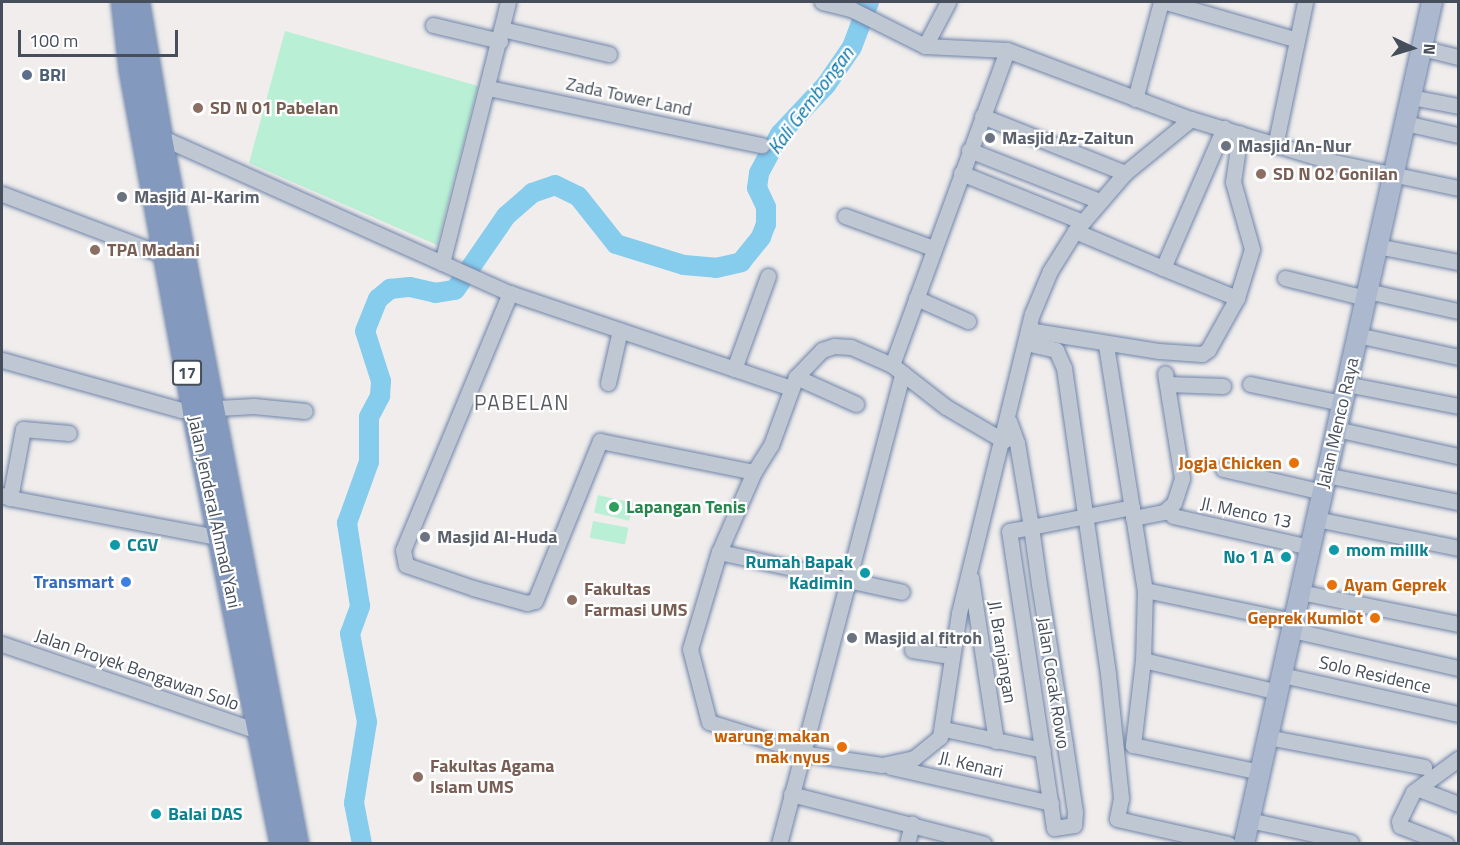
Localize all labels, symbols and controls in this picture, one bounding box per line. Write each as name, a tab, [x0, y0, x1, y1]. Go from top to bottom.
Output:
scale bar	[21, 18, 182, 56]
north arrow	[1382, 18, 1442, 78]
text: 100 m	[29, 27, 78, 54]
water label: Kali Gembongan	[762, 42, 858, 158]
text: N	[1418, 43, 1442, 56]
place label: BRI	[39, 64, 66, 86]
marker: BRI	[20, 68, 34, 82]
street label: Zada Tower Land	[564, 73, 694, 121]
place label: SD N 01 Pabelan	[210, 97, 338, 119]
marker: SD N 01 Pabelan	[191, 101, 205, 115]
place label: Masjid Az-Zaitun	[1002, 127, 1134, 149]
marker: Masjid Az-Zaitun	[983, 131, 997, 145]
place label: Masjid An-Nur	[1238, 135, 1352, 157]
marker: Masjid An-Nur	[1219, 139, 1233, 153]
place label: SD N 02 Gonilan	[1273, 163, 1398, 185]
marker: SD N 02 Gonilan	[1254, 167, 1268, 181]
place label: Masjid Al-Karim	[134, 186, 260, 208]
marker: Masjid Al-Karim	[115, 190, 129, 204]
place label: TPA Madani	[107, 239, 200, 261]
marker: TPA Madani	[88, 243, 102, 257]
street label: Jalan Menco Raya	[1312, 355, 1364, 491]
road number: 17	[172, 360, 202, 386]
district label: PABELAN	[474, 389, 570, 415]
street label: Jalan Jenderal Ahmad Yani	[183, 414, 245, 610]
place label: Jogja Chicken	[1179, 452, 1282, 474]
marker: Jogja Chicken	[1287, 456, 1301, 470]
street label: Jl. Menco 13	[1199, 493, 1293, 533]
place label: Lapangan Tenis	[626, 496, 746, 518]
marker: Lapangan Tenis	[607, 500, 621, 514]
place label: Masjid Al-Huda	[437, 526, 558, 548]
marker: Masjid Al-Huda	[418, 530, 432, 544]
place label: CGV	[127, 534, 158, 556]
marker: CGV	[108, 538, 122, 552]
place label: mom millk	[1346, 539, 1428, 561]
marker: mom millk	[1327, 543, 1341, 557]
place label: No 1 A	[1223, 546, 1274, 568]
marker: No 1 A	[1279, 550, 1293, 564]
place label: Rumah Bapak Kadimin	[745, 552, 853, 594]
marker: Rumah Bapak Kadimin	[858, 566, 872, 580]
place label: Transmart	[34, 571, 114, 593]
place label: Ayam Geprek	[1344, 574, 1447, 596]
marker: Transmart	[119, 575, 133, 589]
marker: Ayam Geprek	[1325, 578, 1339, 592]
place label: Fakultas Farmasi UMS	[584, 579, 688, 622]
marker: Fakultas Farmasi UMS	[565, 593, 579, 607]
street label: Jl. Branjangan	[983, 599, 1021, 705]
place label: Geprek Kumlot	[1248, 607, 1363, 629]
marker: Geprek Kumlot	[1368, 611, 1382, 625]
street label: Jalan Cocak Rowo	[1032, 616, 1074, 750]
street label: Jalan Proyek Bengawan Solo	[32, 625, 242, 715]
place label: Masjid al fitroh	[864, 627, 982, 649]
marker: Masjid al fitroh	[845, 631, 859, 645]
street label: Solo Residence	[1317, 652, 1433, 698]
place label: warung makan mak nyus	[714, 726, 830, 768]
marker: warung makan mak nyus	[835, 740, 849, 754]
street label: Jl. Kenari	[937, 747, 1005, 783]
place label: Fakultas Agama Islam UMS	[430, 756, 555, 798]
marker: Fakultas Agama Islam UMS	[411, 770, 425, 784]
place label: Balai DAS	[168, 803, 243, 825]
marker: Balai DAS	[149, 807, 163, 821]

